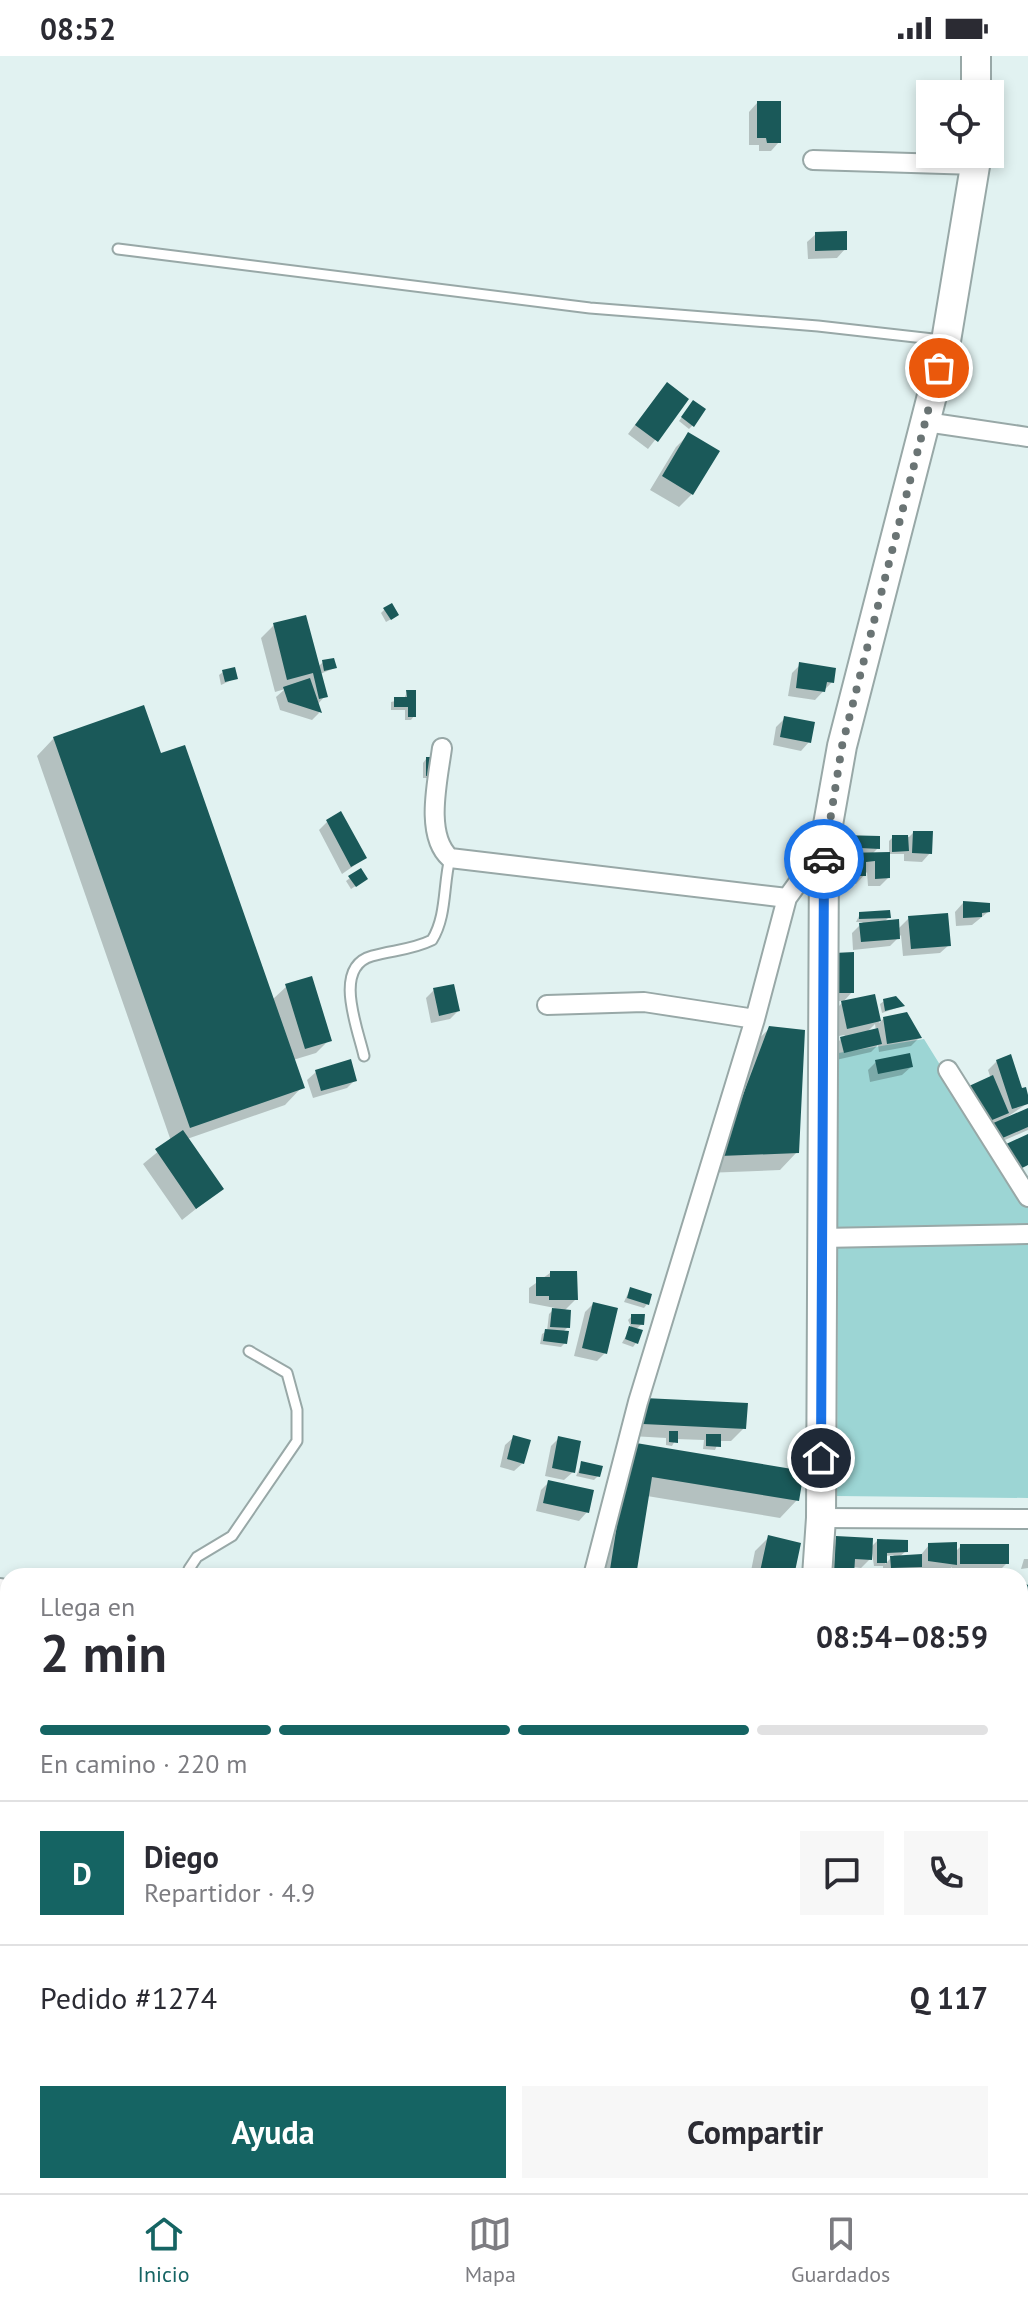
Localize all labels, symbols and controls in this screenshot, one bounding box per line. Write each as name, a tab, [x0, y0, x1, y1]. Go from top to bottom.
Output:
text: 08:52	[40, 9, 116, 48]
map controls	[916, 80, 1004, 168]
button: locate	[916, 80, 1004, 168]
pin	[905, 334, 973, 402]
icon: bag	[917, 346, 961, 390]
courier	[784, 819, 864, 899]
icon: car	[802, 837, 846, 881]
pin	[787, 1424, 855, 1492]
icon: home	[799, 1436, 843, 1480]
text: Llega en	[40, 1590, 135, 1623]
text: 08:54–08:59	[816, 1617, 988, 1656]
text: 2 min	[40, 1619, 167, 1686]
text: En camino · 220 m	[40, 1747, 247, 1780]
button: chat	[800, 1831, 884, 1915]
button: phone	[904, 1831, 988, 1915]
text: Diego	[144, 1837, 219, 1876]
text: D	[72, 1854, 92, 1893]
text: Repartidor · 4.9	[144, 1876, 315, 1909]
text: Pedido #1274	[40, 1978, 217, 2017]
text: Q 117	[910, 1978, 988, 2017]
button: Ayuda	[40, 2086, 506, 2178]
button: Compartir	[522, 2086, 988, 2178]
tab: Inicio	[138, 2212, 190, 2288]
tab: Mapa	[465, 2212, 516, 2288]
tab: Guardados	[791, 2212, 890, 2288]

